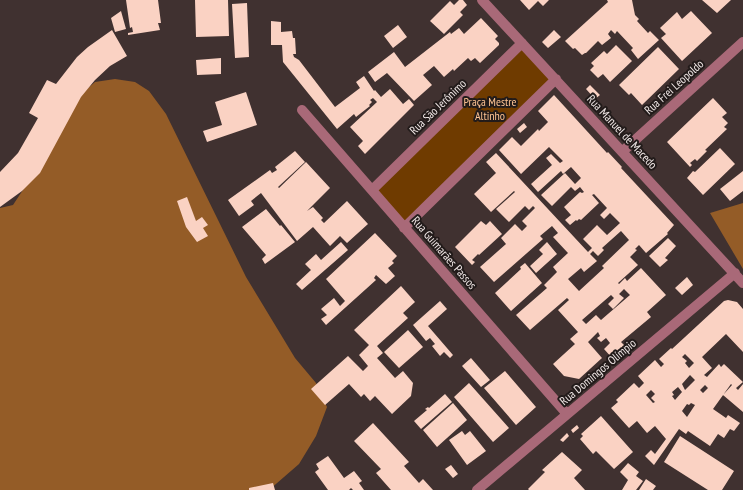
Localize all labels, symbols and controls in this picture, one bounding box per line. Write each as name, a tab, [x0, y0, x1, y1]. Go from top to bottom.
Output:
street label: Rua Frei Leopoldo	[641, 56, 706, 117]
street label: Rua São Jerônimo	[406, 76, 469, 137]
street label: Rua Manuel de Macedo	[584, 91, 661, 172]
park label: Praça Mestre Altinho	[464, 94, 517, 123]
street label: Rua Guimarães Passos	[409, 213, 480, 292]
street label: Rua Domingos Olímpio	[556, 335, 639, 408]

